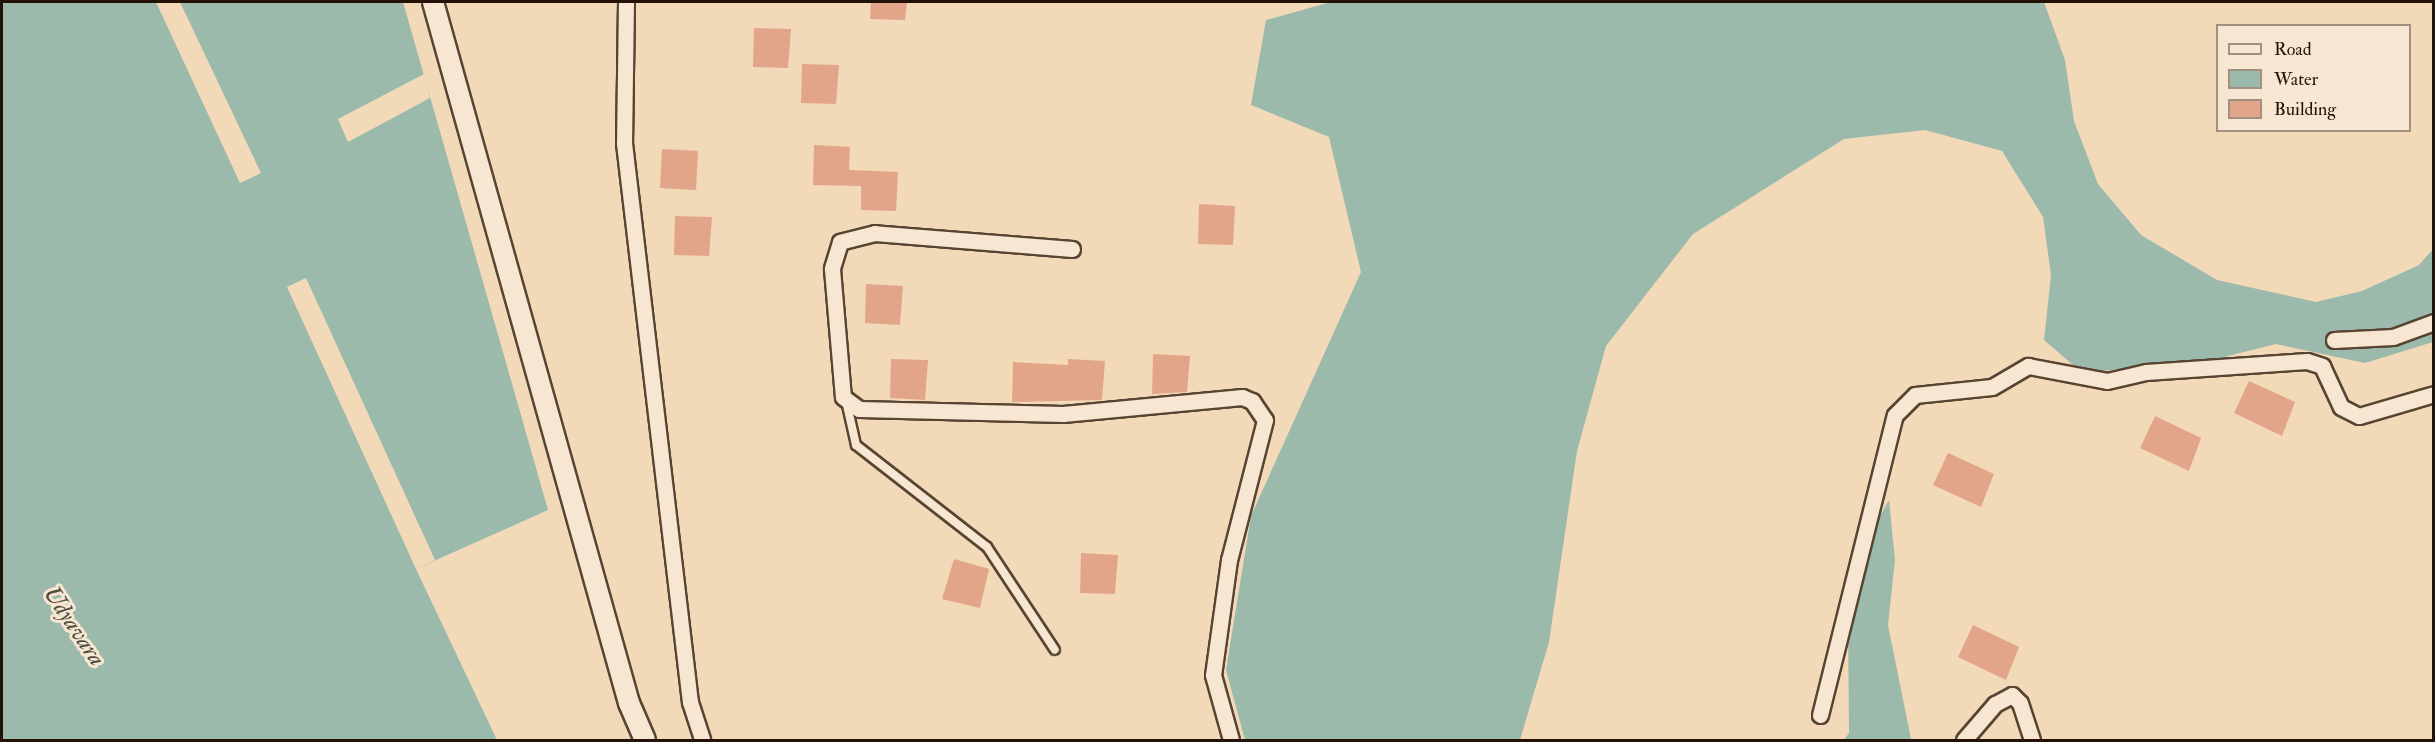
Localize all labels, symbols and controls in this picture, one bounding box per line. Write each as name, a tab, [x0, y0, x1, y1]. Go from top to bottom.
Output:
legend	[2216, 24, 2411, 132]
text: Road	[2274, 38, 2312, 61]
text: Water	[2274, 68, 2318, 91]
text: Building	[2274, 98, 2336, 121]
water label: Udyavara	[37, 580, 111, 672]

